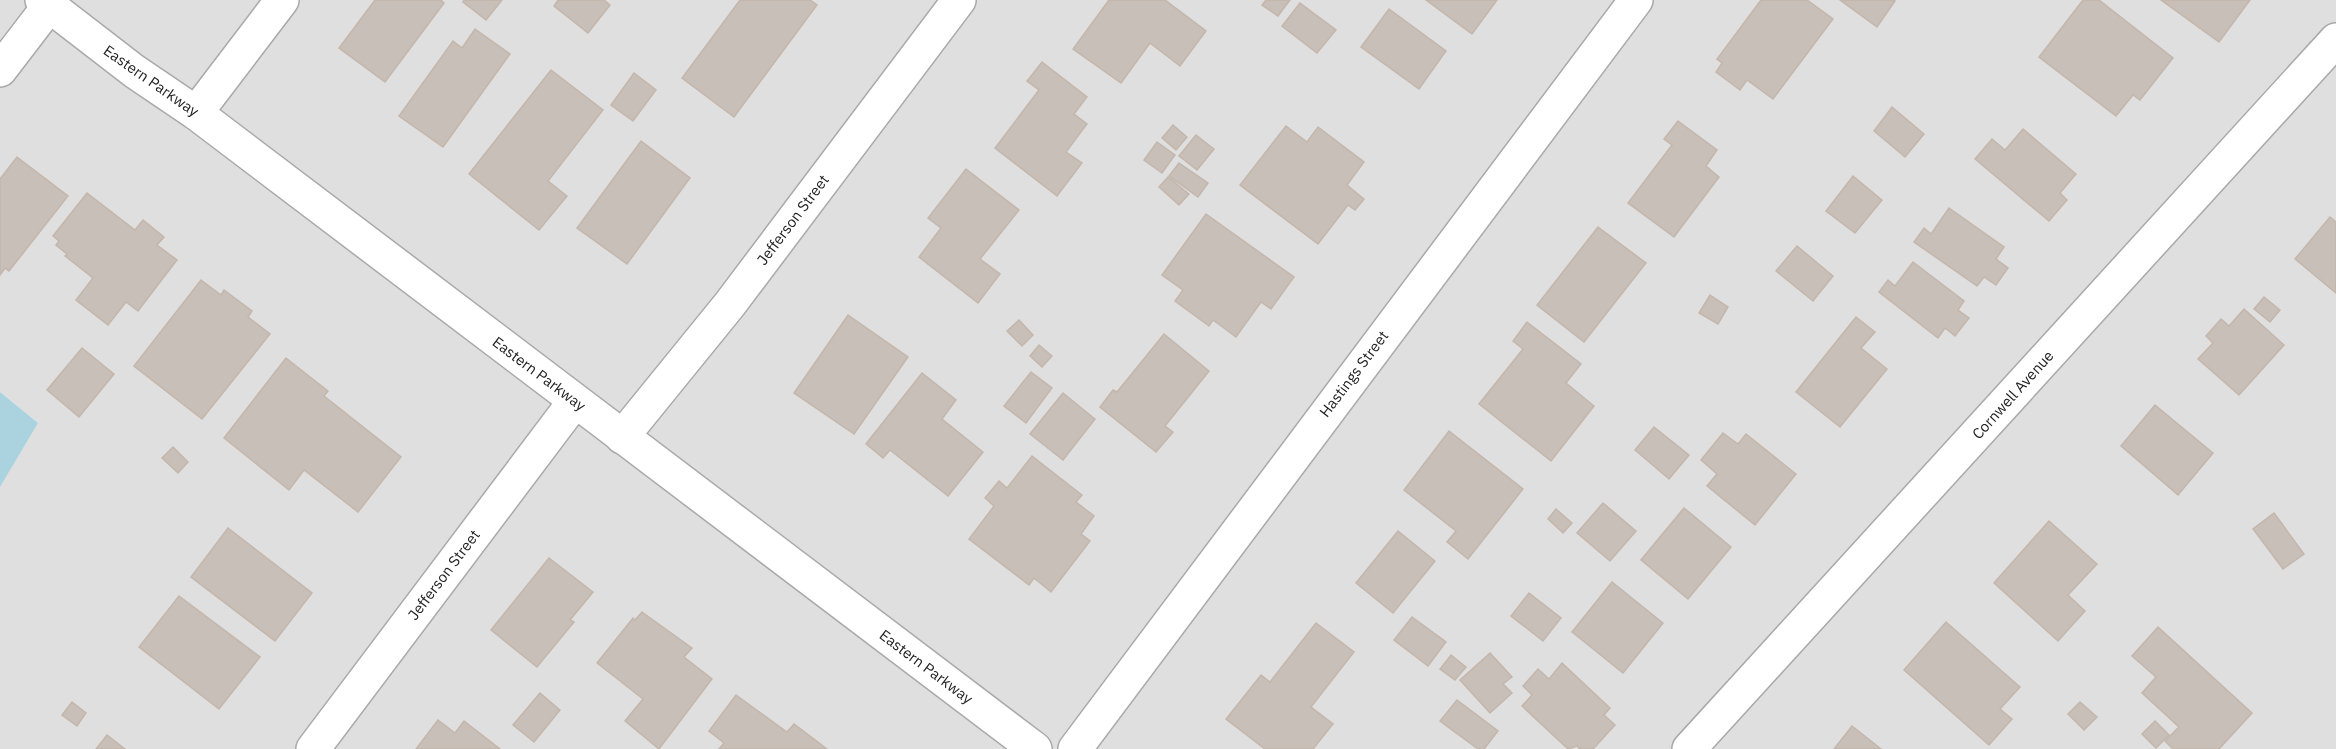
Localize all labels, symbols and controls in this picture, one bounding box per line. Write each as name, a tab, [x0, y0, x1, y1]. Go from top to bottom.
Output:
street label: Eastern Parkway	[100, 41, 203, 121]
street label: Jefferson Street	[752, 171, 833, 269]
street label: Hastings Street	[1315, 327, 1392, 421]
street label: Eastern Parkway	[489, 332, 590, 415]
street label: Cornwell Avenue	[1968, 346, 2058, 443]
street label: Jefferson Street	[403, 526, 484, 624]
street label: Eastern Parkway	[876, 625, 977, 708]

